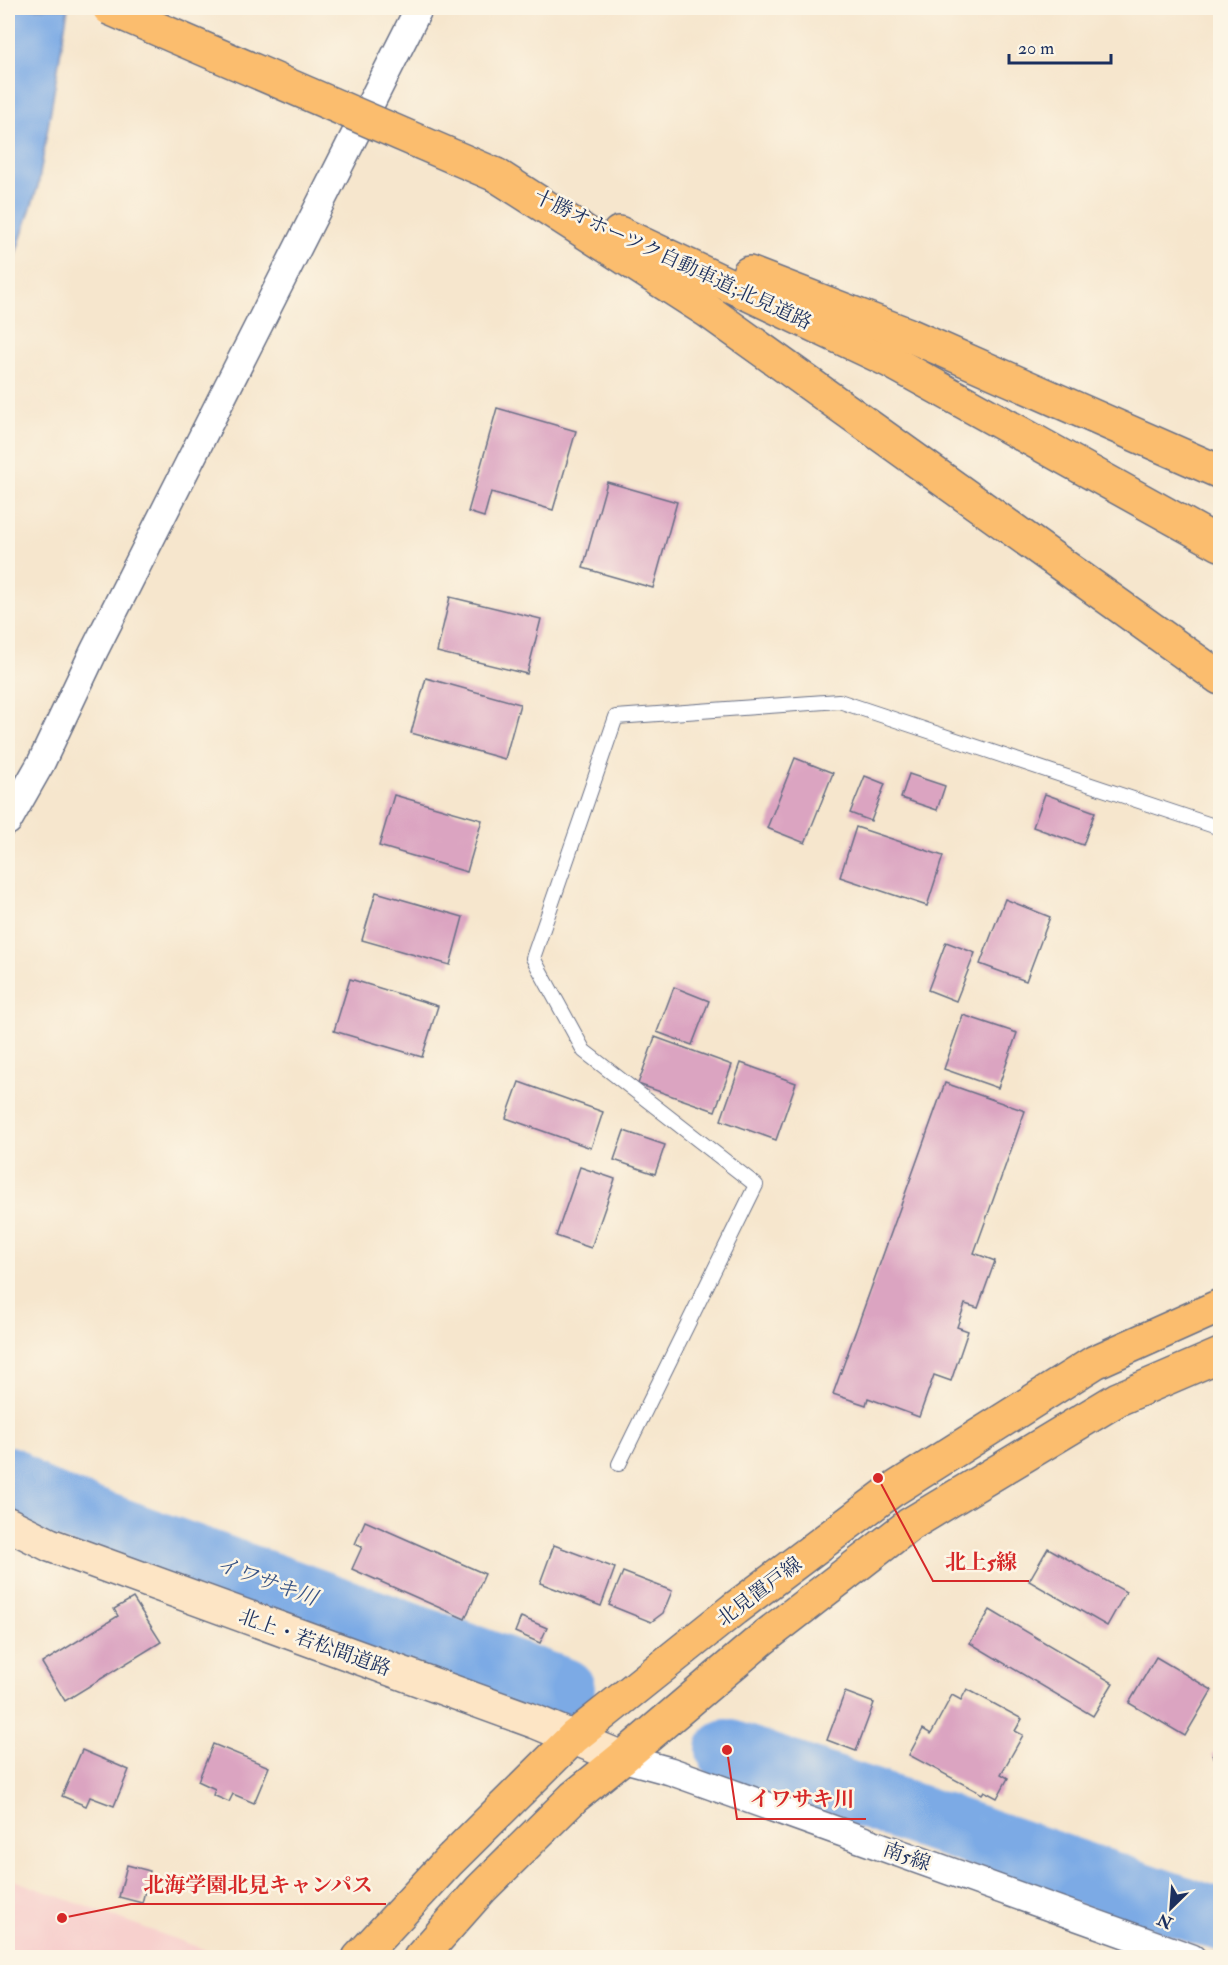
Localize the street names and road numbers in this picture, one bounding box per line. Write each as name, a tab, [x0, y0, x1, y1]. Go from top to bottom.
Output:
street label: 十勝オホーツク自動車道;北見道路	[530, 184, 816, 335]
street label: 北見置戸線	[712, 1551, 807, 1631]
street label: 北上・若松間道路	[235, 1603, 394, 1682]
street label: 南5線	[880, 1836, 934, 1877]

